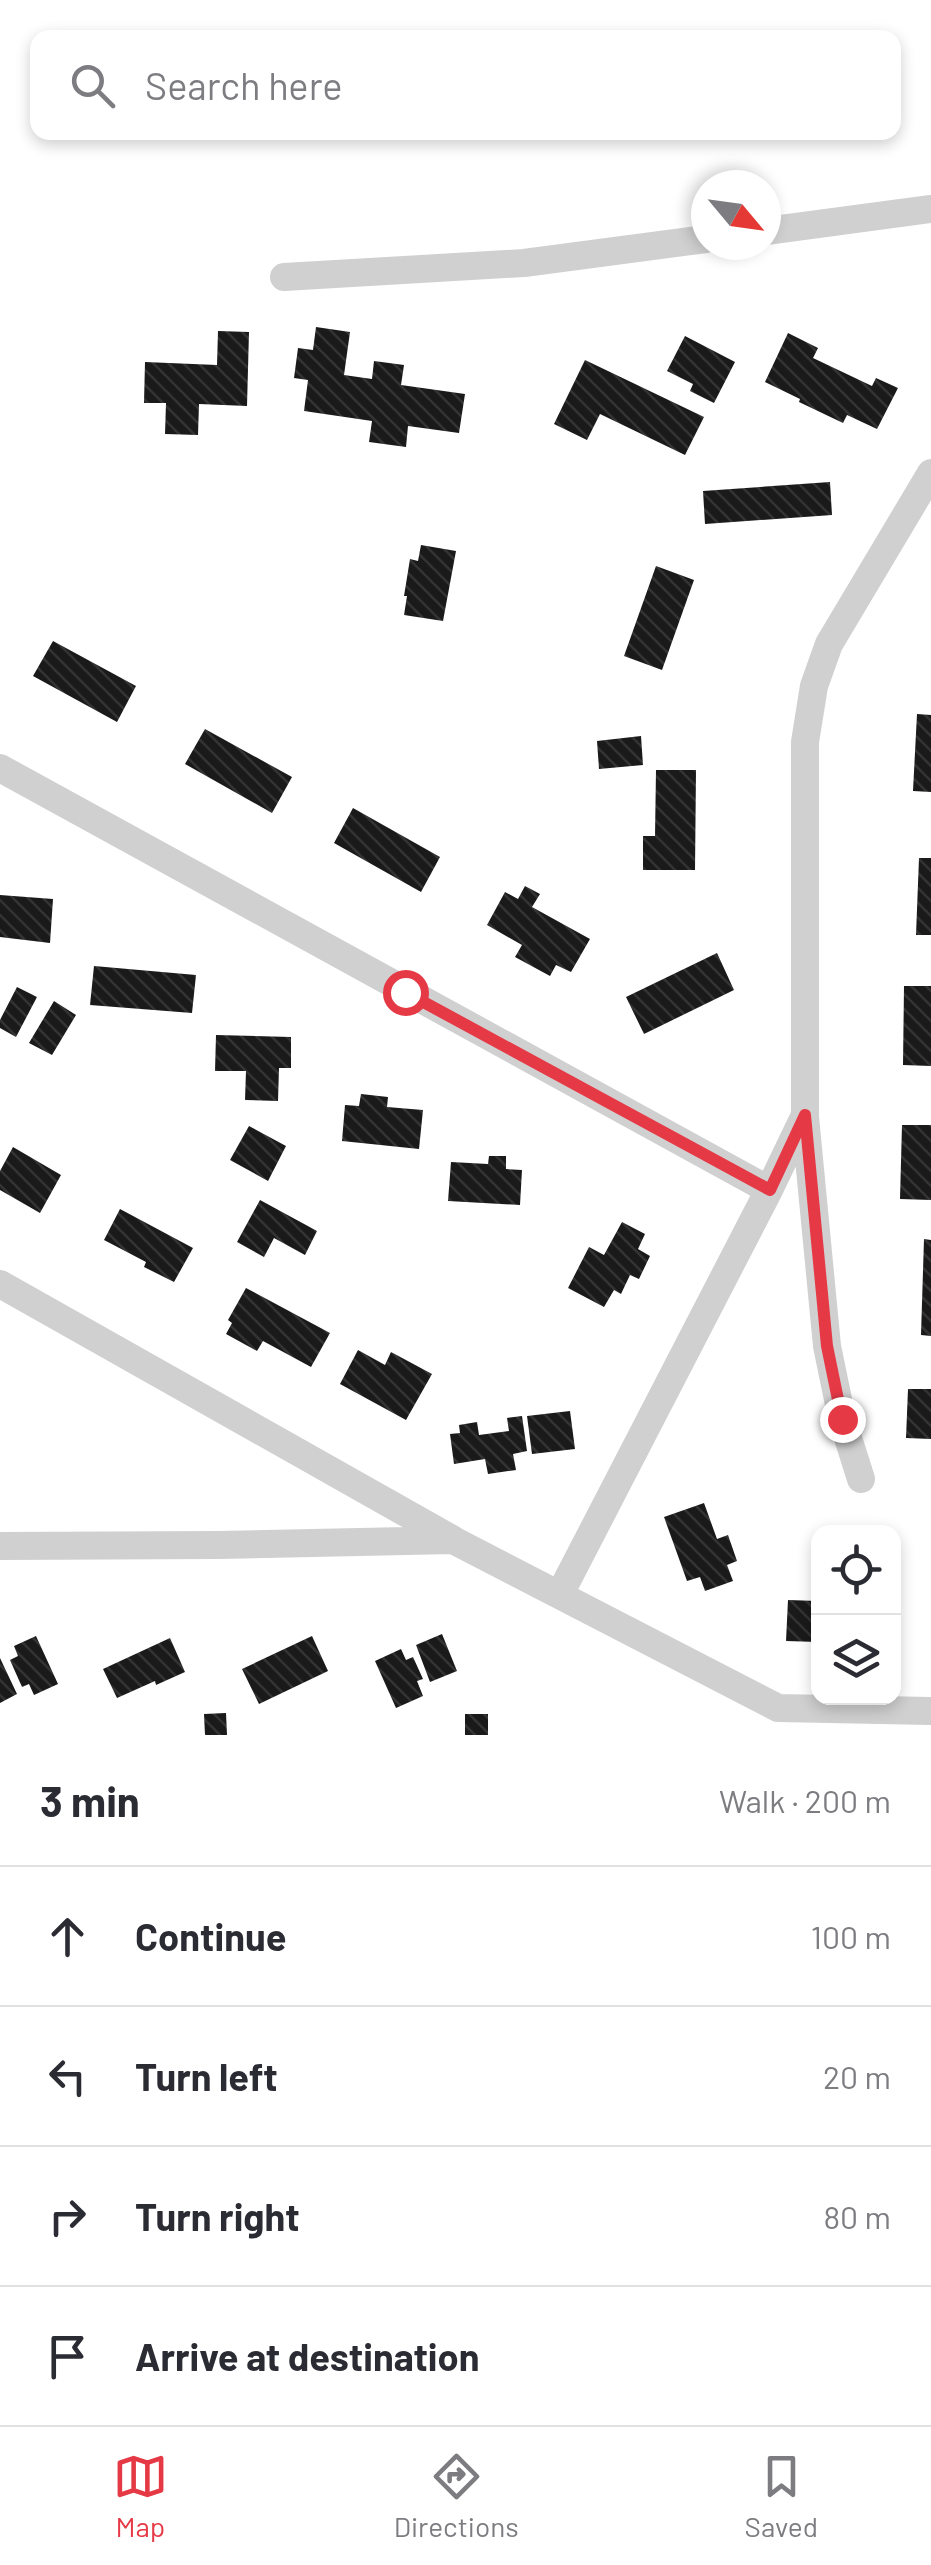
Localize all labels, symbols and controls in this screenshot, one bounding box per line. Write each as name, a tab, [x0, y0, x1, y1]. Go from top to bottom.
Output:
search box	[30, 30, 901, 140]
icon: search	[65, 58, 120, 113]
text: Search here	[145, 62, 343, 108]
north arrow	[691, 170, 781, 260]
route start	[383, 970, 429, 1016]
route end	[820, 1397, 866, 1443]
map controls	[811, 1525, 901, 1705]
button: locate	[811, 1525, 901, 1615]
button: layers	[811, 1615, 901, 1705]
text: 3 min	[40, 1775, 140, 1825]
text: Walk · 200 m	[719, 1781, 891, 1819]
icon: ahead	[40, 1909, 95, 1964]
text: Continue	[135, 1913, 286, 1959]
text: 100 m	[811, 1917, 891, 1955]
icon: left	[40, 2049, 95, 2104]
text: Turn left	[135, 2053, 278, 2099]
text: 20 m	[823, 2057, 891, 2095]
icon: right	[40, 2189, 95, 2244]
text: Turn right	[135, 2193, 300, 2239]
text: 80 m	[823, 2197, 891, 2235]
icon: arrive	[40, 2329, 95, 2384]
text: Arrive at destination	[135, 2333, 480, 2379]
tab: Map	[113, 2449, 168, 2543]
tab: Directions	[394, 2449, 519, 2543]
tab: Saved	[745, 2449, 818, 2543]

